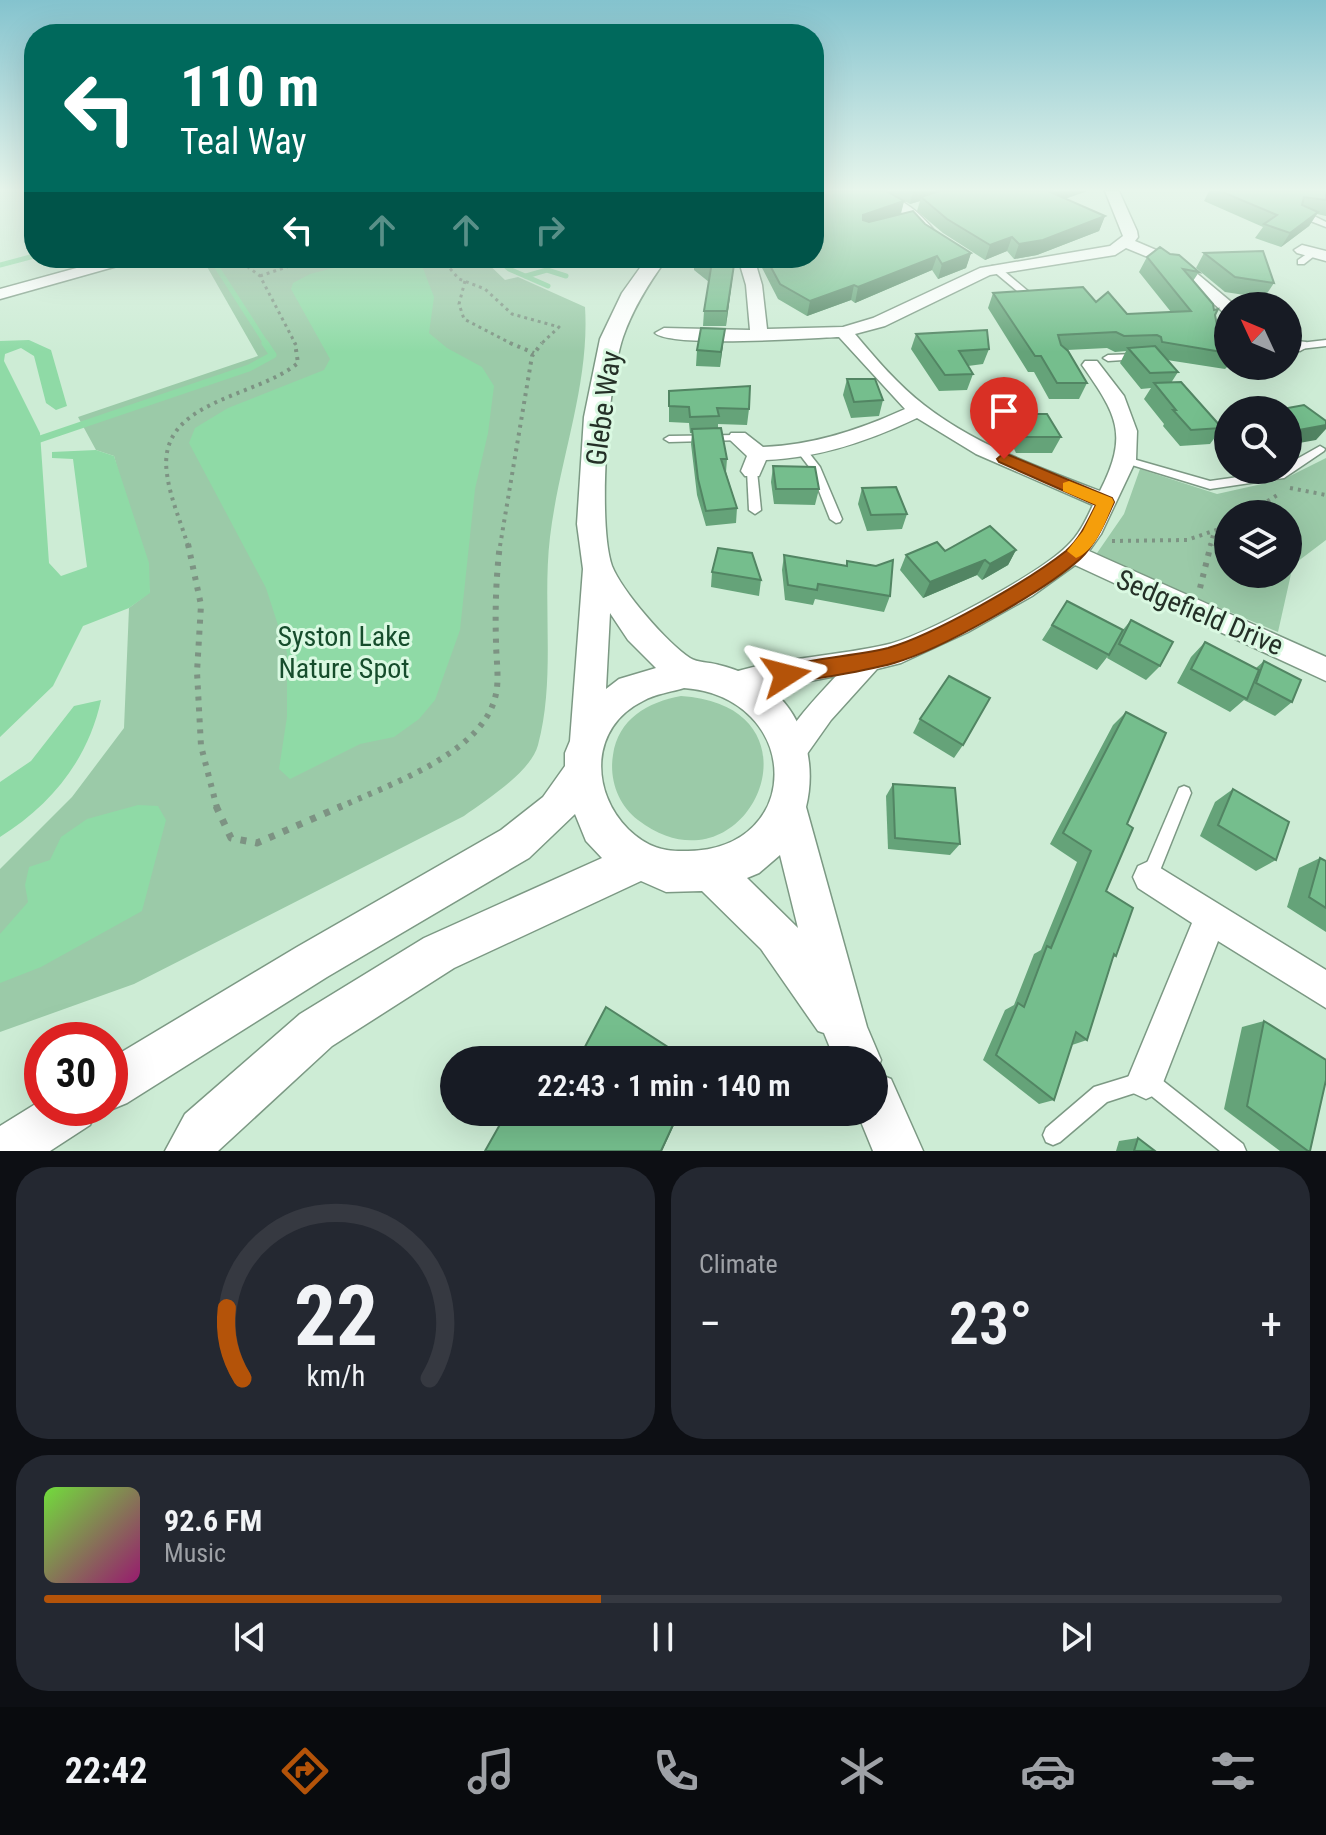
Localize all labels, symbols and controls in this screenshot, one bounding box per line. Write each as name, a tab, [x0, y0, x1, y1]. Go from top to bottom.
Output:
text: 110 m	[180, 54, 319, 120]
icon: left	[48, 56, 152, 160]
text: Teal Way	[180, 121, 306, 163]
icon: left	[276, 208, 320, 252]
icon: ahead	[360, 208, 404, 252]
icon: ahead	[444, 208, 488, 252]
icon: right	[528, 208, 572, 252]
north arrow	[1214, 292, 1302, 380]
map controls	[1214, 292, 1302, 588]
street label: Glebe Way	[579, 348, 628, 467]
pin	[970, 377, 1038, 459]
icon: arrive	[982, 389, 1026, 433]
button: search	[1214, 396, 1302, 484]
button: layers	[1214, 500, 1302, 588]
street label: Sedgefield Drive	[1111, 563, 1288, 662]
park label: Syston Lake Nature Spot	[277, 620, 411, 685]
position arrow	[744, 633, 828, 717]
speed limit sign: 30	[24, 1022, 128, 1126]
text: 22:43 · 1 min · 140 m	[537, 1068, 791, 1103]
text: Climate	[699, 1249, 778, 1279]
text: 22	[293, 1268, 378, 1365]
text: 23°	[949, 1288, 1032, 1359]
text: −	[699, 1298, 721, 1350]
text: +	[1260, 1298, 1282, 1350]
text: km/h	[306, 1359, 365, 1393]
text: 92.6 FM	[164, 1503, 262, 1538]
text: Music	[164, 1538, 226, 1568]
icon: previous	[228, 1615, 272, 1659]
icon: pause	[641, 1615, 685, 1659]
icon: next	[1054, 1615, 1098, 1659]
icon: directions	[277, 1743, 333, 1799]
icon: music	[463, 1743, 519, 1799]
icon: phone	[648, 1743, 704, 1799]
icon: climate	[834, 1743, 890, 1799]
icon: car	[1020, 1743, 1076, 1799]
icon: filters	[1205, 1743, 1261, 1799]
text: 22:42	[65, 1750, 147, 1792]

